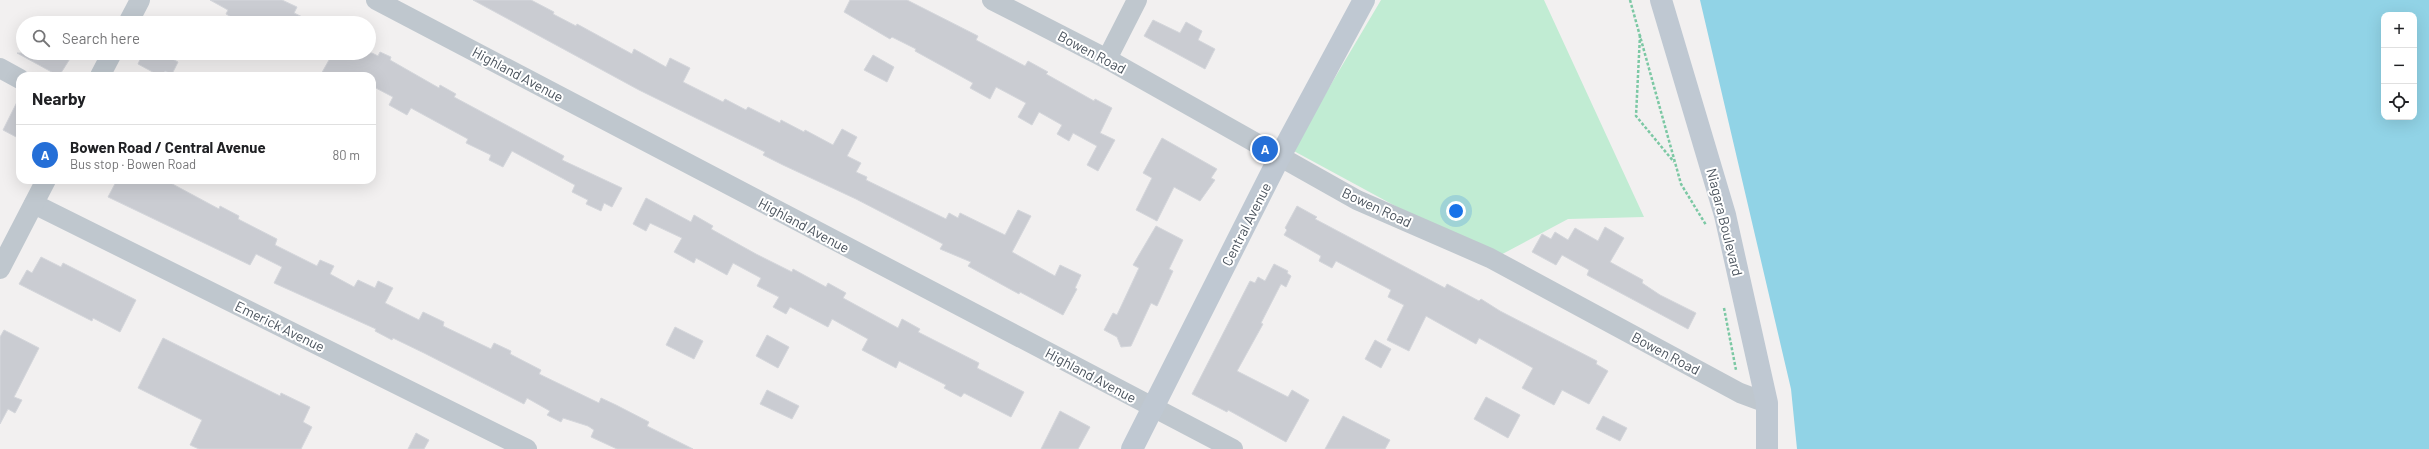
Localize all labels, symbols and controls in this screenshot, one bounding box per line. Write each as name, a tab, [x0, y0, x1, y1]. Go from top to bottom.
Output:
map controls	[2381, 12, 2417, 120]
button: +	[2381, 12, 2417, 48]
search box	[16, 16, 376, 60]
icon: search	[30, 27, 52, 49]
street label: Bowen Road	[1055, 27, 1129, 77]
text: Search here	[62, 29, 140, 47]
street label: Highland Avenue	[470, 43, 566, 105]
button: −	[2381, 48, 2417, 84]
button: locate	[2381, 84, 2417, 120]
text: Nearby	[32, 88, 86, 108]
pin: A	[1252, 134, 1278, 164]
text: Bowen Road / Central Avenue	[70, 138, 266, 156]
text: A	[41, 147, 49, 163]
text: 80 m	[333, 147, 360, 163]
text: Bus stop · Bowen Road	[70, 156, 196, 172]
street label: Niagara Boulevard	[1703, 166, 1747, 278]
street label: Central Avenue	[1218, 179, 1274, 269]
street label: Bowen Road	[1340, 184, 1414, 230]
street label: Highland Avenue	[756, 194, 852, 256]
your location	[1446, 201, 1466, 221]
street label: Emerick Avenue	[232, 297, 328, 355]
street label: Bowen Road	[1629, 328, 1703, 378]
street label: Highland Avenue	[1043, 344, 1139, 406]

